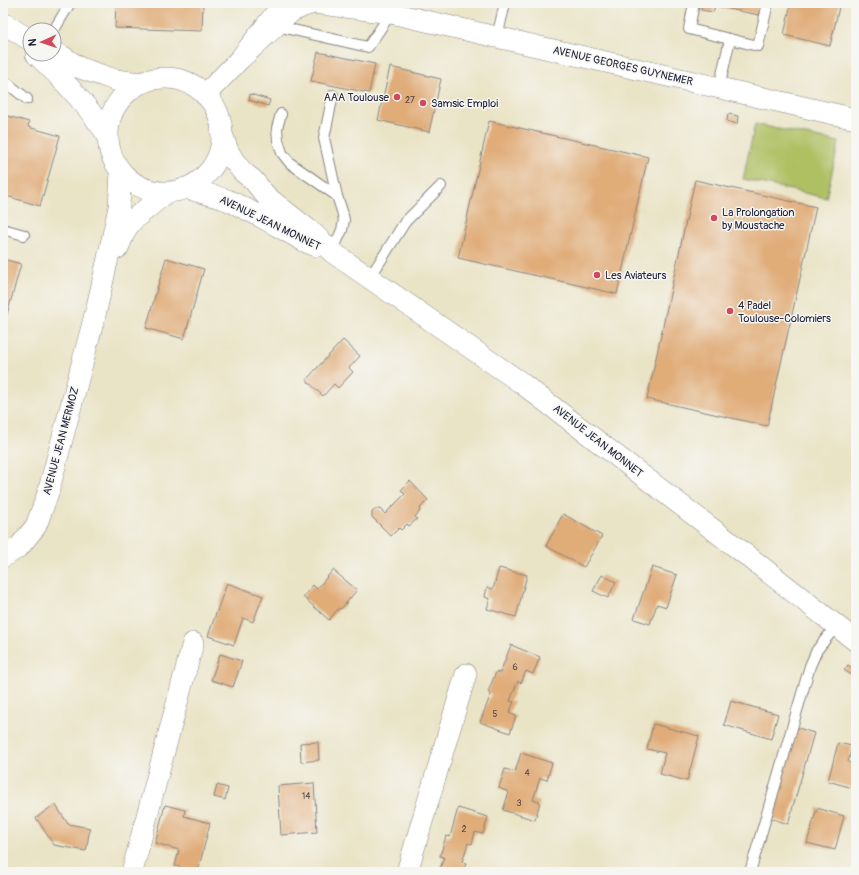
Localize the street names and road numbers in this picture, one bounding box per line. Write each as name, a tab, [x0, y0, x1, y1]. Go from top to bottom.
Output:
street label: AVENUE GEORGES GUYNEMER	[552, 44, 694, 88]
street label: AVENUE JEAN MONNET	[217, 193, 323, 253]
street label: AVENUE JEAN MERMOZ	[40, 385, 82, 497]
street label: AVENUE JEAN MONNET	[550, 402, 646, 480]

